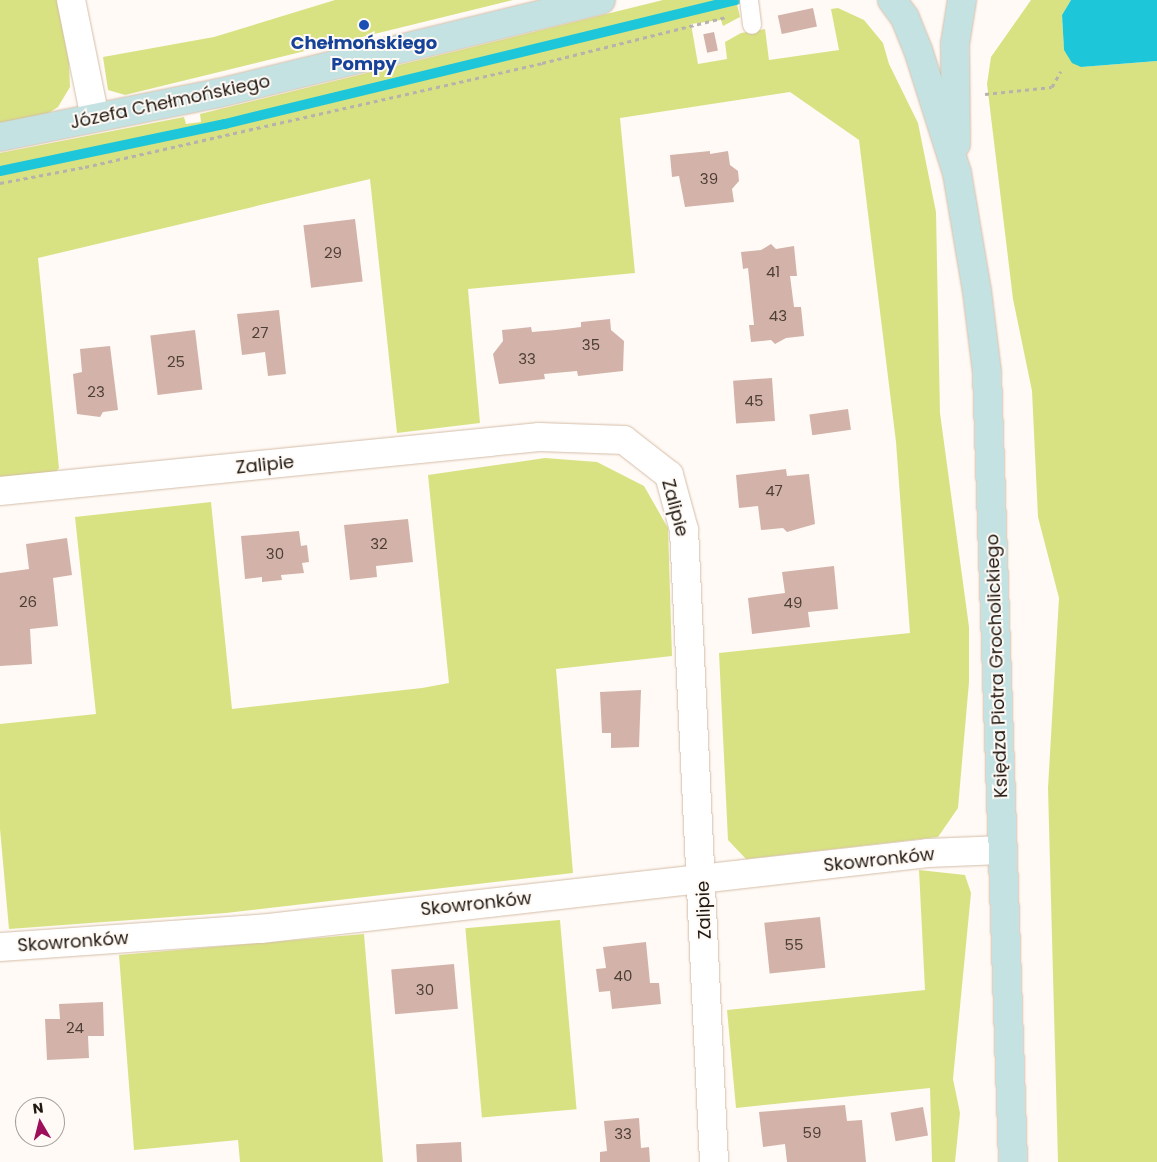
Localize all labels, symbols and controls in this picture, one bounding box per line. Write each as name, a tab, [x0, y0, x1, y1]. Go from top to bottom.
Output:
marker: Chełmońskiego Pompy	[358, 19, 370, 31]
place label: Chełmońskiego Pompy	[291, 33, 437, 76]
street label: Józefa Chełmońskiego	[68, 70, 272, 134]
house number: 39	[700, 170, 718, 188]
house number: 29	[324, 244, 342, 262]
house number: 41	[766, 263, 780, 281]
house number: 43	[769, 307, 787, 325]
house number: 27	[252, 324, 268, 342]
house number: 35	[582, 336, 600, 354]
house number: 33	[518, 350, 536, 368]
house number: 25	[167, 353, 185, 371]
house number: 23	[87, 383, 105, 401]
house number: 45	[745, 392, 763, 410]
street label: Zalipie	[235, 451, 295, 479]
street label: Zalipie	[657, 477, 693, 539]
house number: 47	[765, 482, 783, 500]
street label: Księdza Piotra Grocholickiego	[982, 534, 1012, 798]
house number: 32	[370, 535, 388, 553]
house number: 30	[266, 545, 284, 563]
house number: 26	[19, 593, 37, 611]
house number: 49	[784, 594, 802, 612]
street label: Skowronków	[822, 843, 936, 877]
street label: Zalipie	[692, 880, 716, 940]
street label: Skowronków	[419, 887, 533, 921]
street label: Skowronków	[17, 927, 129, 957]
house number: 55	[785, 936, 803, 954]
house number: 40	[614, 967, 632, 985]
house number: 30	[416, 981, 434, 999]
house number: 24	[66, 1019, 84, 1037]
north arrow	[15, 1097, 65, 1147]
text: N	[31, 1098, 45, 1119]
house number: 59	[803, 1124, 821, 1142]
house number: 33	[614, 1125, 632, 1143]

